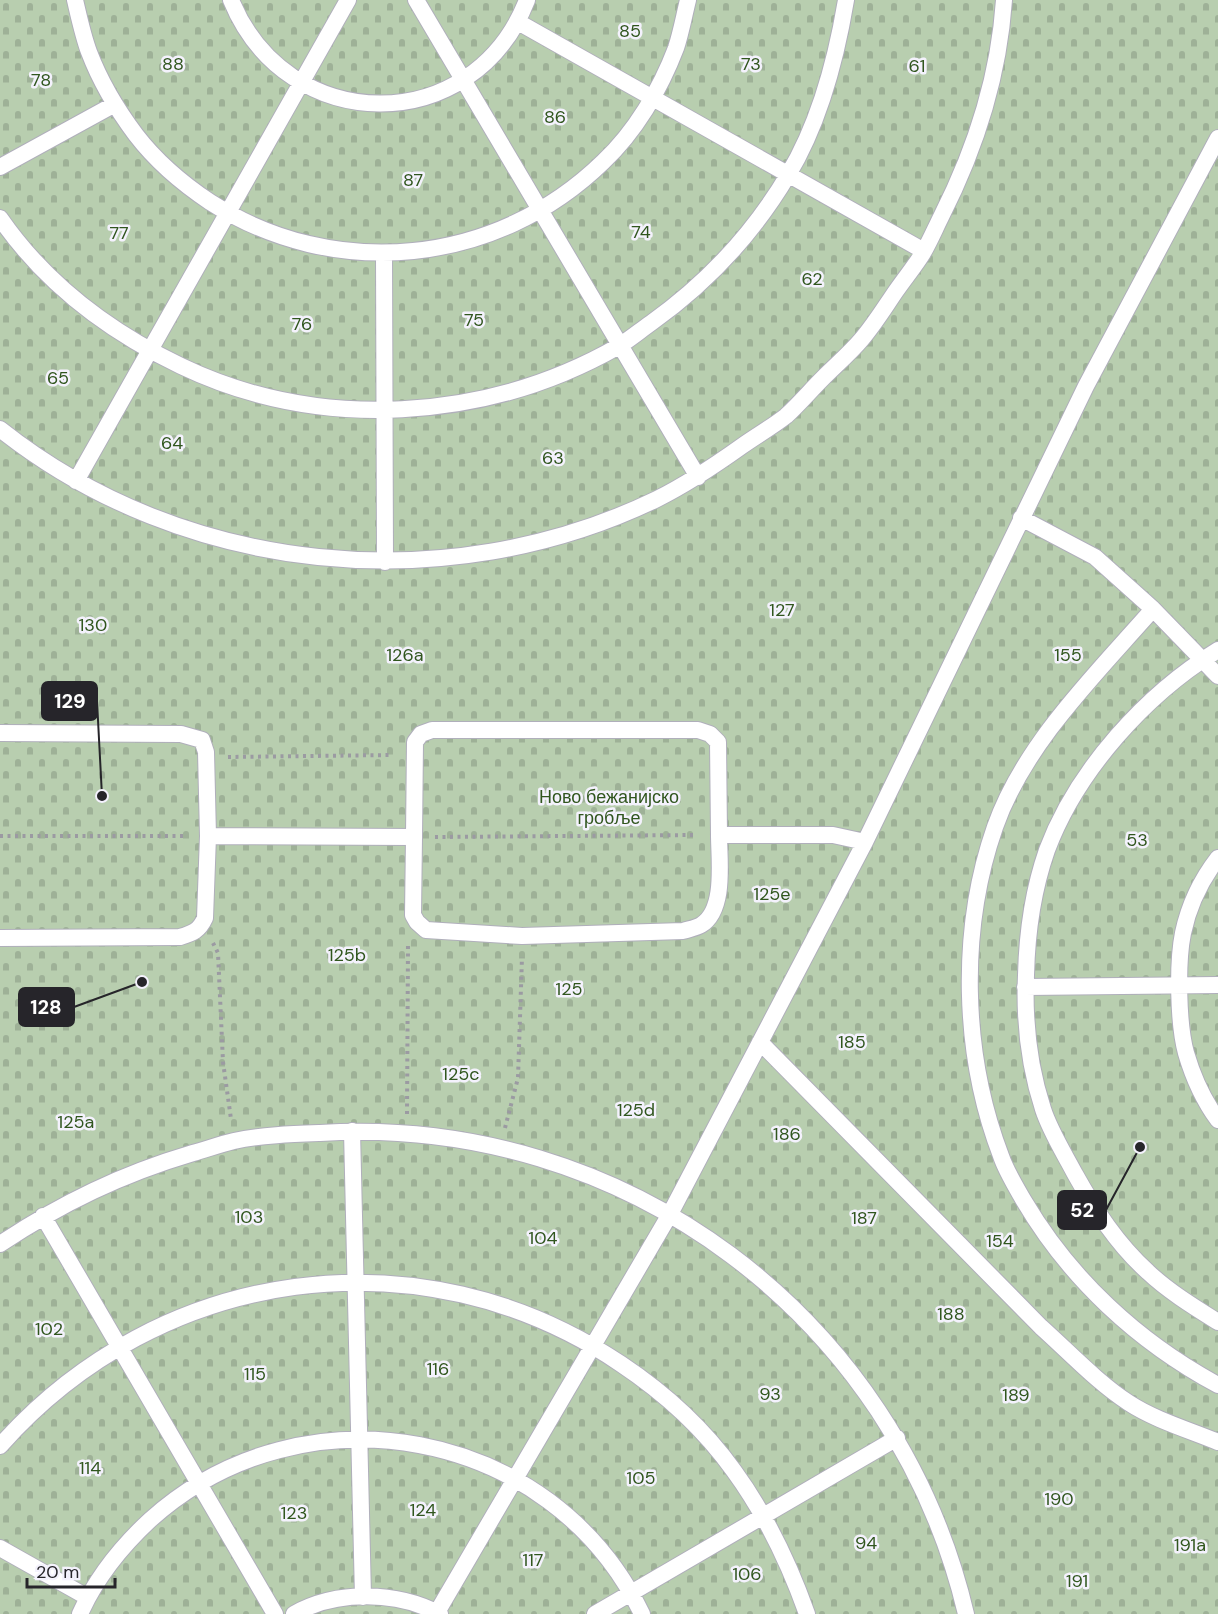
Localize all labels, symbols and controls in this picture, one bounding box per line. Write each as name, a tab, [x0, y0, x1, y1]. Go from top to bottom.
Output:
park label: 85	[619, 19, 641, 43]
park label: 88	[162, 52, 184, 76]
park label: 73	[741, 52, 761, 76]
park label: 61	[909, 54, 925, 78]
park label: 78	[31, 68, 51, 92]
park label: 86	[544, 105, 566, 129]
park label: 87	[403, 168, 423, 192]
park label: 74	[631, 220, 651, 244]
park label: 77	[109, 221, 129, 245]
park label: 62	[801, 267, 823, 291]
park label: 75	[464, 308, 484, 332]
park label: 76	[292, 312, 312, 336]
park label: 65	[47, 366, 69, 390]
park label: 64	[161, 431, 183, 455]
park label: 63	[542, 446, 564, 470]
park label: 127	[769, 598, 795, 622]
park label: 130	[79, 613, 107, 637]
park label: 126a	[386, 643, 424, 667]
park label: 155	[1054, 643, 1082, 667]
callout: 129	[42, 682, 97, 720]
text: 129	[54, 688, 86, 714]
park label: Ново бежанијско гробље	[539, 785, 679, 830]
park label: 53	[1126, 828, 1148, 852]
park label: 125e	[753, 882, 791, 906]
park label: 125b	[328, 943, 366, 967]
park label: 125	[556, 977, 582, 1001]
callout: 128	[19, 988, 74, 1026]
text: 128	[30, 994, 62, 1020]
park label: 185	[838, 1030, 866, 1054]
park label: 125c	[442, 1062, 480, 1086]
park label: 125d	[617, 1098, 655, 1122]
park label: 125a	[58, 1110, 94, 1134]
park label: 186	[773, 1122, 801, 1146]
callout: 52	[1058, 1191, 1106, 1229]
text: 52	[1070, 1197, 1094, 1223]
park label: 103	[235, 1205, 263, 1229]
park label: 187	[851, 1206, 877, 1230]
park label: 104	[529, 1226, 557, 1250]
park label: 154	[986, 1229, 1014, 1253]
park label: 188	[937, 1302, 965, 1326]
park label: 102	[35, 1317, 63, 1341]
park label: 116	[427, 1357, 449, 1381]
park label: 115	[244, 1362, 266, 1386]
park label: 93	[759, 1382, 781, 1406]
park label: 189	[1002, 1383, 1030, 1407]
park label: 114	[79, 1456, 101, 1480]
park label: 105	[627, 1466, 655, 1490]
park label: 190	[1044, 1487, 1074, 1511]
park label: 124	[410, 1498, 436, 1522]
park label: 123	[281, 1501, 307, 1525]
park label: 94	[855, 1531, 877, 1555]
park label: 191a	[1174, 1533, 1206, 1557]
park label: 117	[523, 1548, 543, 1572]
scale bar	[27, 1551, 116, 1589]
text: 20 m	[36, 1560, 79, 1584]
park label: 106	[732, 1562, 762, 1586]
park label: 191	[1066, 1569, 1088, 1593]

